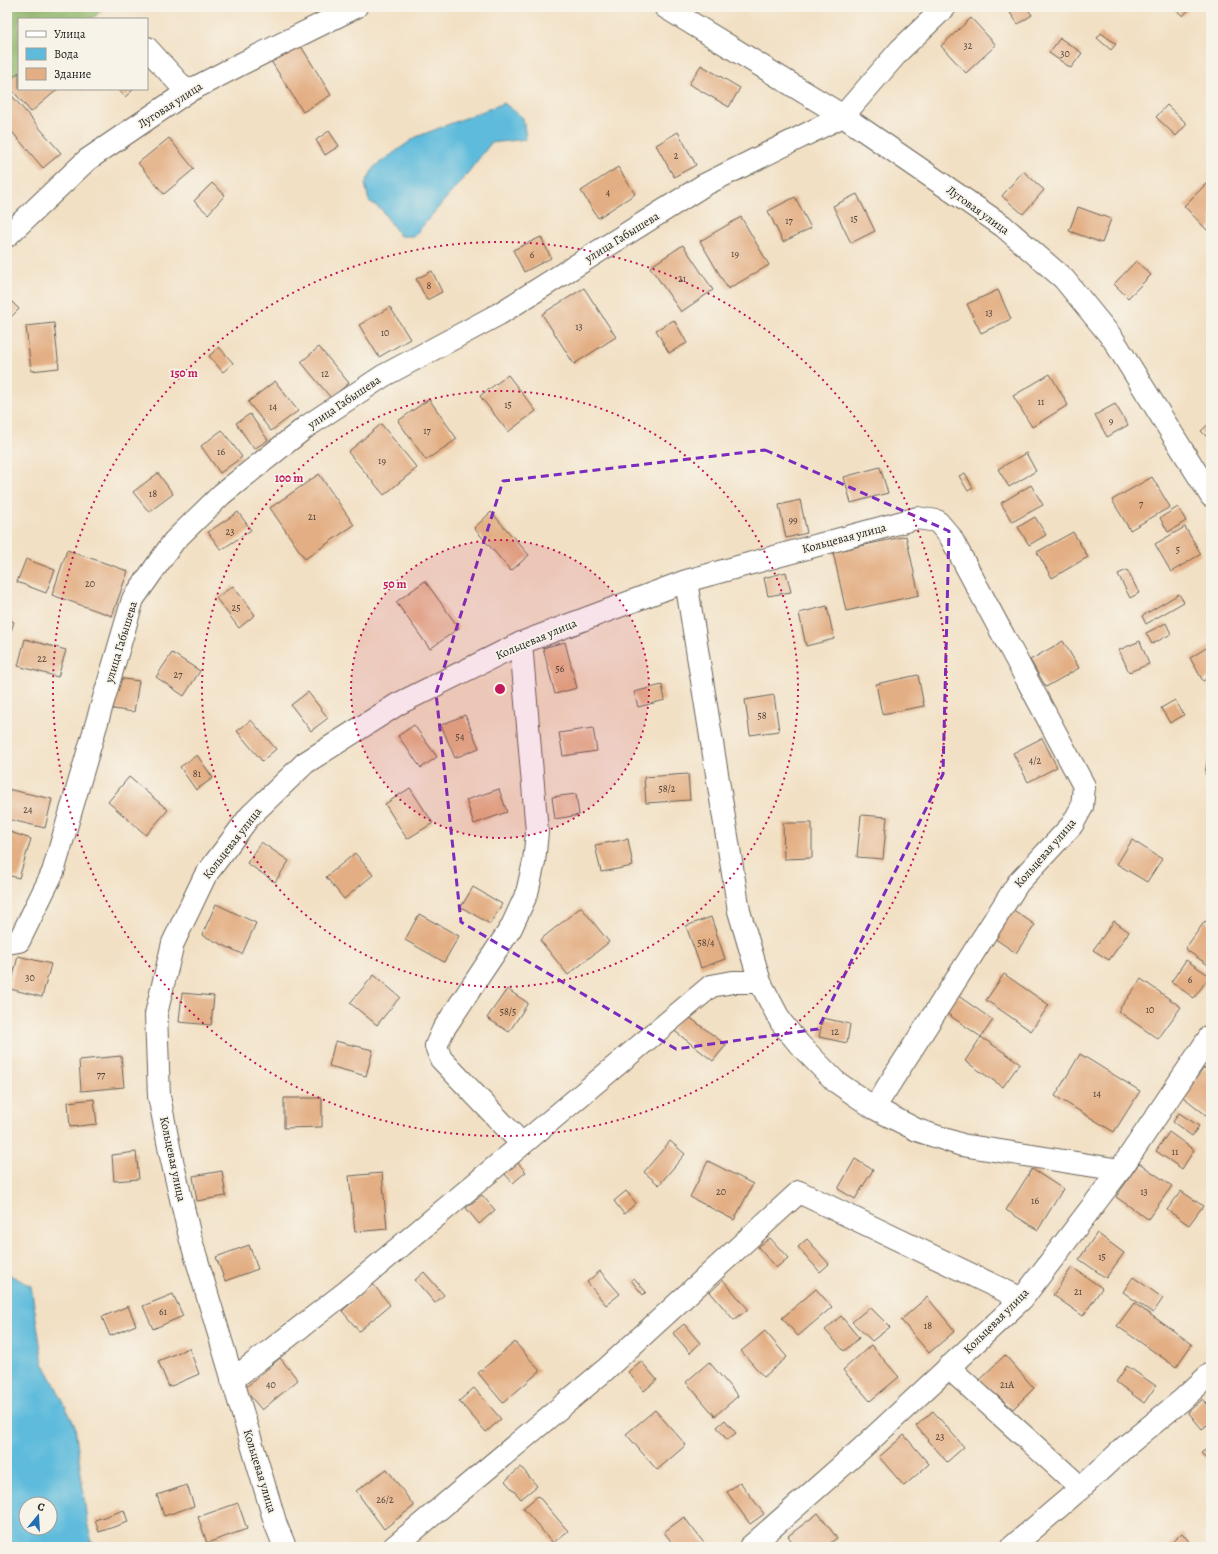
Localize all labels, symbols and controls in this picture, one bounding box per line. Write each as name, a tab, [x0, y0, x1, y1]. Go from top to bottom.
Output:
legend	[18, 18, 148, 90]
text: Улица	[54, 26, 86, 42]
house number: 32	[964, 39, 973, 52]
text: Вода	[54, 46, 79, 62]
house number: 30	[1060, 47, 1070, 60]
text: Здание	[54, 66, 91, 82]
street label: Луговая улица	[135, 78, 206, 132]
house number: 2	[674, 149, 679, 162]
street label: Луговая улица	[943, 182, 1013, 238]
house number: 4	[606, 186, 611, 199]
street label: улица Габышева	[581, 208, 662, 267]
house number: 15	[850, 212, 858, 225]
house number: 17	[785, 214, 794, 227]
house number: 19	[731, 247, 739, 260]
house number: 6	[530, 248, 535, 261]
house number: 21	[678, 272, 687, 285]
house number: 8	[427, 279, 432, 292]
house number: 13	[985, 306, 993, 319]
house number: 13	[575, 320, 583, 333]
house number: 10	[381, 326, 389, 339]
text: 150 m	[170, 365, 198, 381]
house number: 12	[321, 367, 329, 380]
street label: улица Габышева	[304, 371, 384, 433]
house number: 11	[1038, 395, 1045, 408]
house number: 15	[504, 398, 512, 411]
house number: 14	[269, 400, 277, 413]
house number: 9	[1109, 414, 1114, 427]
house number: 17	[423, 424, 432, 437]
house number: 16	[217, 445, 225, 458]
house number: 19	[378, 454, 386, 467]
text: 100 m	[275, 470, 303, 486]
house number: 18	[149, 487, 157, 500]
house number: 7	[1139, 497, 1144, 510]
house number: 21	[308, 510, 317, 523]
house number: 99	[788, 513, 798, 526]
street label: Кольцевая улица	[800, 519, 888, 557]
house number: 23	[226, 525, 234, 538]
house number: 5	[1176, 543, 1180, 556]
text: 50 m	[383, 576, 407, 592]
house number: 20	[85, 577, 95, 590]
street label: улица Габышева	[101, 599, 141, 686]
house number: 25	[231, 601, 241, 614]
street label: Кольцевая улица	[493, 615, 579, 663]
house number: 22	[37, 652, 47, 665]
house number: 56	[556, 662, 565, 675]
house number: 27	[174, 668, 183, 681]
centre of rings	[493, 682, 507, 696]
house number: 58	[757, 709, 767, 722]
house number: 54	[456, 730, 465, 743]
house number: 4/2	[1029, 754, 1042, 767]
house number: 81	[193, 767, 202, 780]
house number: 58/2	[658, 782, 676, 795]
house number: 24	[23, 803, 33, 816]
street label: Кольцевая улица	[199, 804, 265, 882]
street label: Кольцевая улица	[1011, 815, 1080, 891]
house number: 58/4	[698, 936, 715, 949]
house number: 30	[25, 971, 35, 984]
house number: 6	[1188, 973, 1193, 986]
house number: 10	[1146, 1003, 1154, 1016]
house number: 58/5	[500, 1005, 516, 1018]
house number: 12	[831, 1025, 839, 1038]
house number: 77	[97, 1068, 106, 1081]
house number: 14	[1093, 1087, 1101, 1100]
street label: Кольцевая улица	[156, 1115, 190, 1204]
house number: 11	[1172, 1145, 1179, 1158]
house number: 20	[716, 1185, 726, 1198]
house number: 13	[1140, 1185, 1148, 1198]
house number: 16	[1031, 1194, 1039, 1207]
house number: 15	[1098, 1250, 1106, 1263]
street label: Кольцевая улица	[960, 1284, 1033, 1357]
house number: 21	[1074, 1285, 1083, 1298]
house number: 61	[159, 1305, 168, 1318]
house number: 18	[924, 1319, 932, 1332]
house number: 40	[266, 1378, 276, 1391]
house number: 21А	[1000, 1378, 1014, 1391]
street label: Кольцевая улица	[240, 1427, 280, 1515]
house number: 23	[936, 1430, 944, 1443]
house number: 26/2	[376, 1493, 394, 1506]
north arrow	[18, 1496, 58, 1536]
text: С	[35, 1499, 47, 1515]

